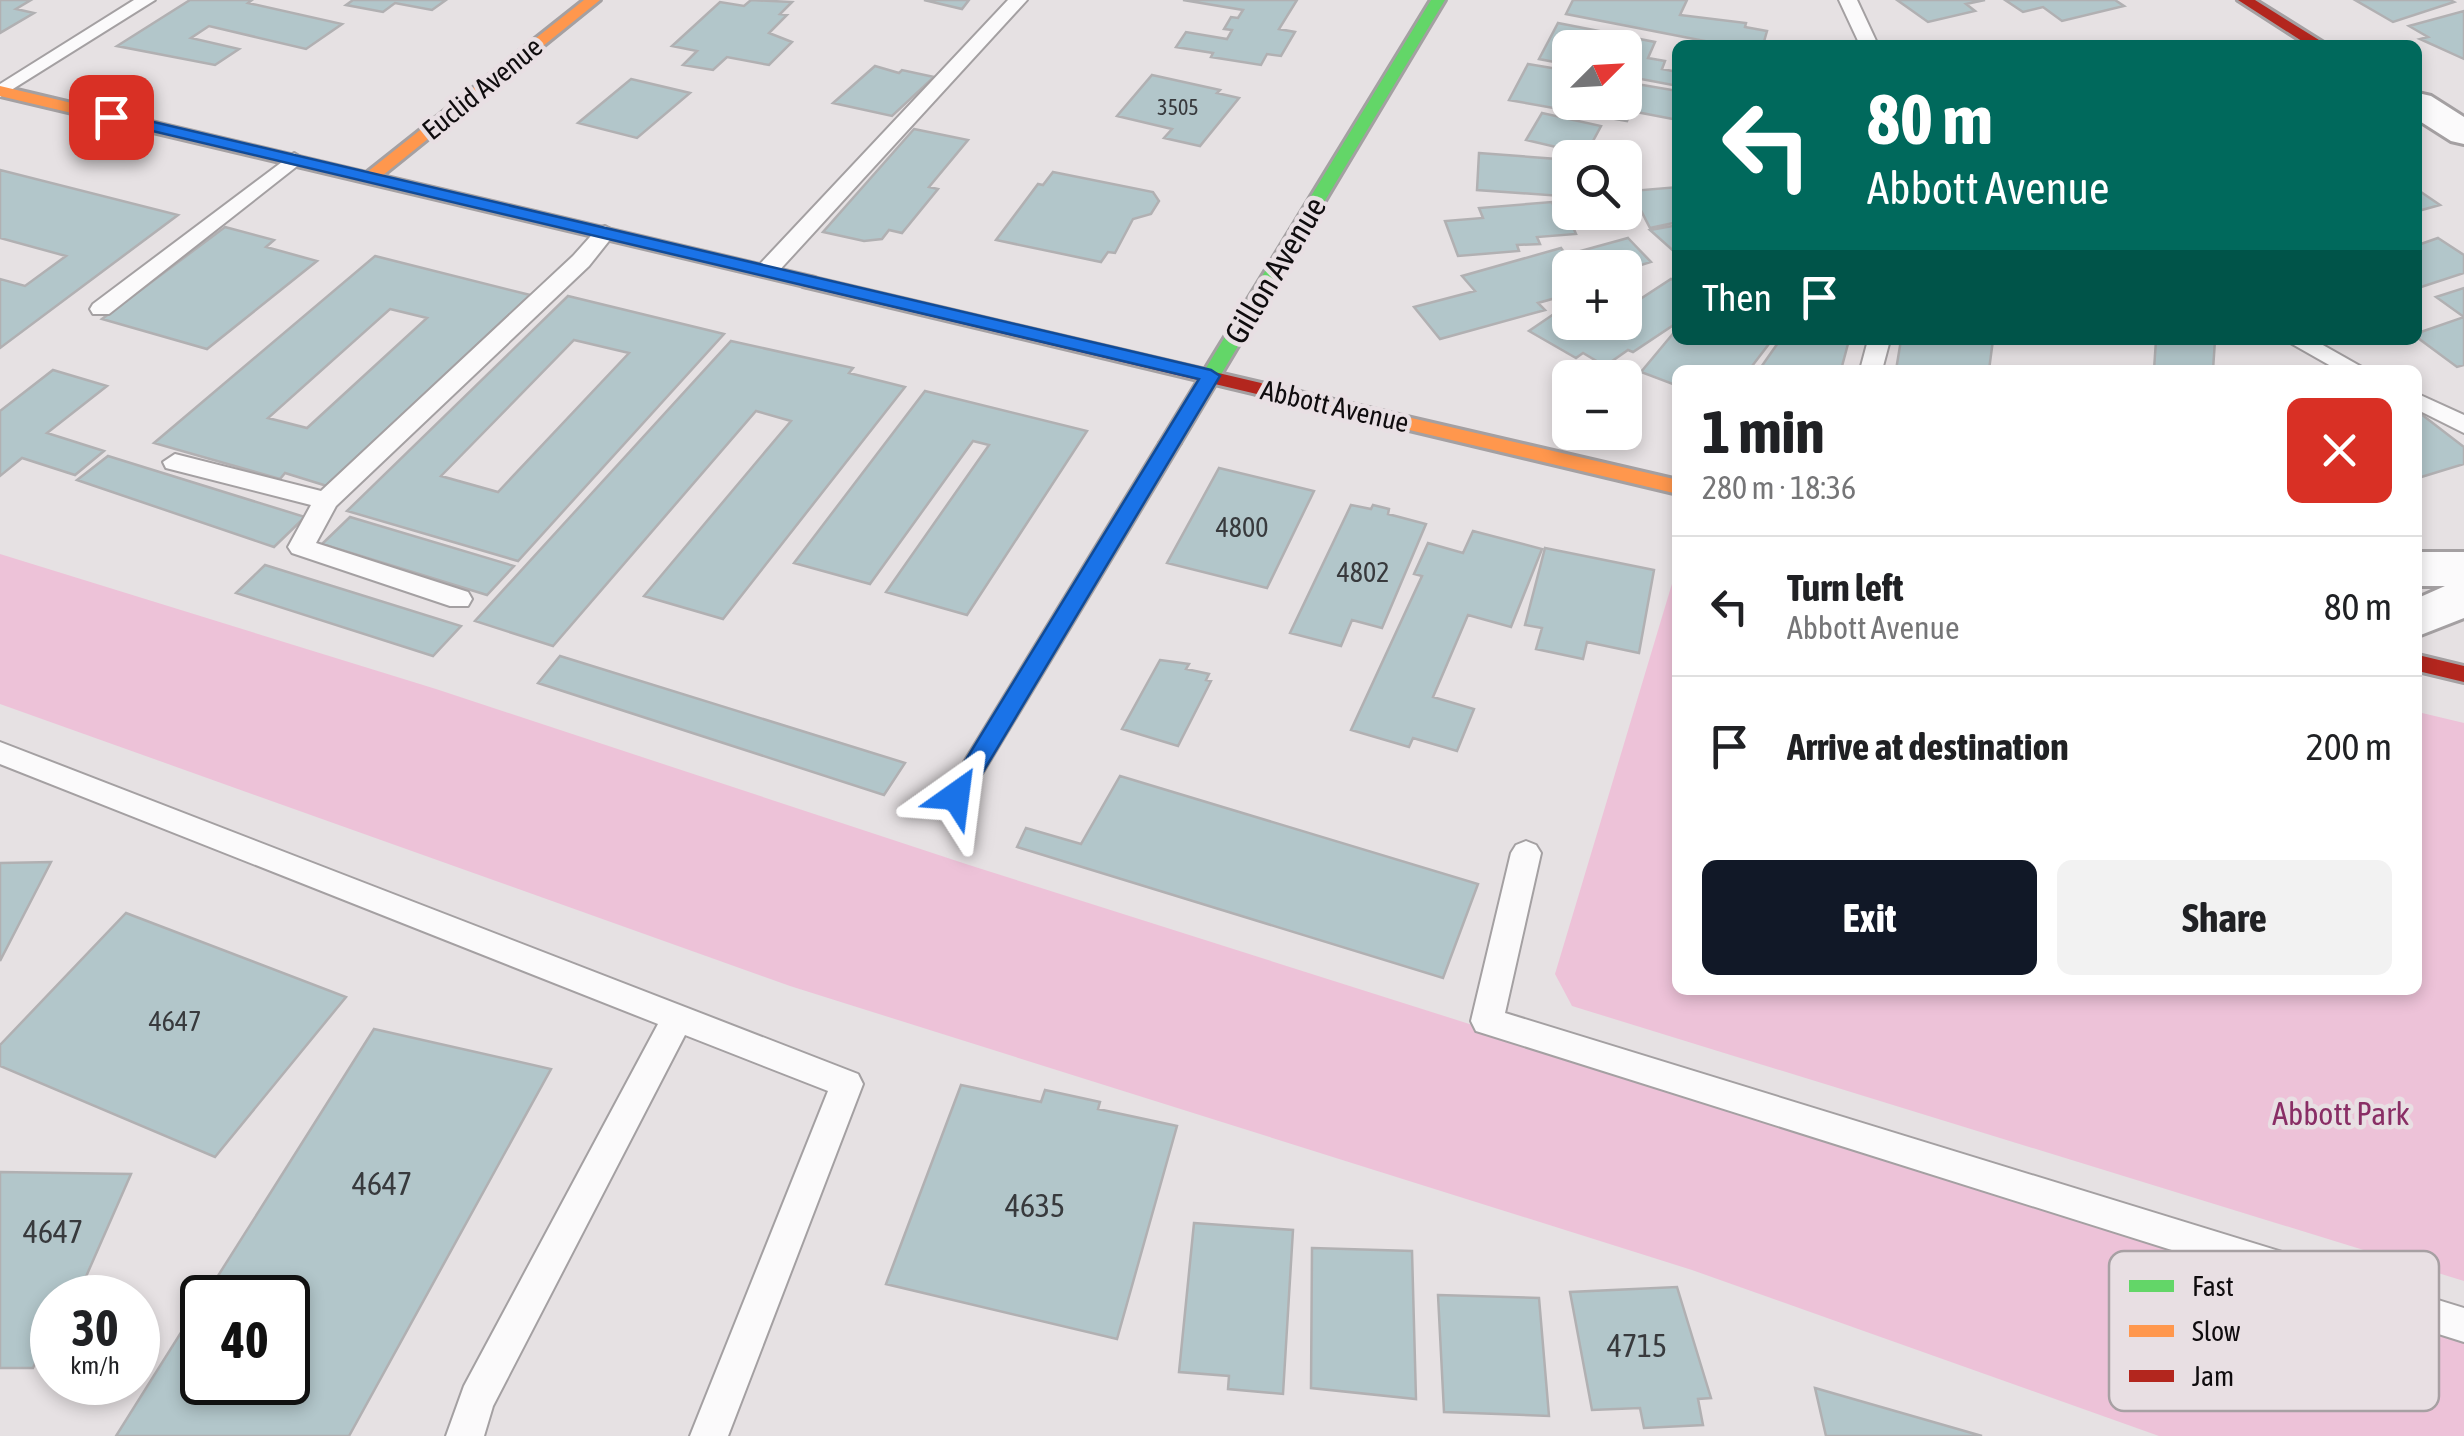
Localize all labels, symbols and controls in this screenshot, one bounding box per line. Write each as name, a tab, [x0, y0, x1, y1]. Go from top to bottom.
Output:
street label: Euclid Avenue	[416, 30, 548, 146]
north arrow	[1552, 30, 1642, 120]
map controls	[1552, 30, 1642, 450]
pin	[69, 75, 154, 160]
text: 80 m	[1867, 79, 1993, 159]
icon: left	[1702, 80, 1832, 210]
icon: arrive	[84, 90, 139, 145]
house number: 3505	[1157, 94, 1199, 120]
button: search	[1552, 140, 1642, 230]
text: Abbott Avenue	[1867, 162, 2110, 214]
street label: Gillon Avenue	[1217, 190, 1333, 350]
button: +	[1552, 250, 1642, 340]
icon: arrive	[1792, 270, 1847, 325]
text: Then	[1702, 276, 1772, 319]
button: −	[1552, 360, 1642, 450]
street label: Abbott Avenue	[1258, 373, 1412, 439]
text: 1 min	[1702, 397, 1825, 466]
button: close	[2287, 398, 2392, 503]
text: 280 m · 18:36	[1702, 469, 1856, 506]
house number: 4800	[1216, 511, 1268, 543]
house number: 4802	[1337, 556, 1389, 588]
text: Turn left	[1787, 566, 1903, 609]
icon: left	[1702, 579, 1757, 634]
text: 80 m	[2324, 585, 2392, 628]
text: Abbott Avenue	[1787, 609, 1959, 646]
icon: arrive	[1702, 719, 1757, 774]
text: Arrive at destination	[1787, 725, 2069, 768]
text: 200 m	[2306, 725, 2392, 768]
position arrow	[904, 744, 1008, 848]
button: Exit	[1702, 860, 2037, 975]
button: Share	[2057, 860, 2392, 975]
house number: 4647	[149, 1005, 201, 1037]
park label: Abbott Park	[2272, 1095, 2410, 1132]
house number: 4647	[352, 1165, 412, 1202]
house number: 4635	[1005, 1187, 1065, 1224]
house number: 4647	[23, 1213, 83, 1250]
legend	[2109, 1251, 2439, 1411]
text: Fast	[2192, 1270, 2234, 1302]
speed limit sign: 40	[180, 1275, 310, 1405]
text: 30	[71, 1299, 118, 1357]
text: Slow	[2192, 1315, 2241, 1347]
house number: 4715	[1607, 1327, 1667, 1364]
text: km/h	[70, 1351, 120, 1379]
text: Jam	[2192, 1360, 2234, 1392]

